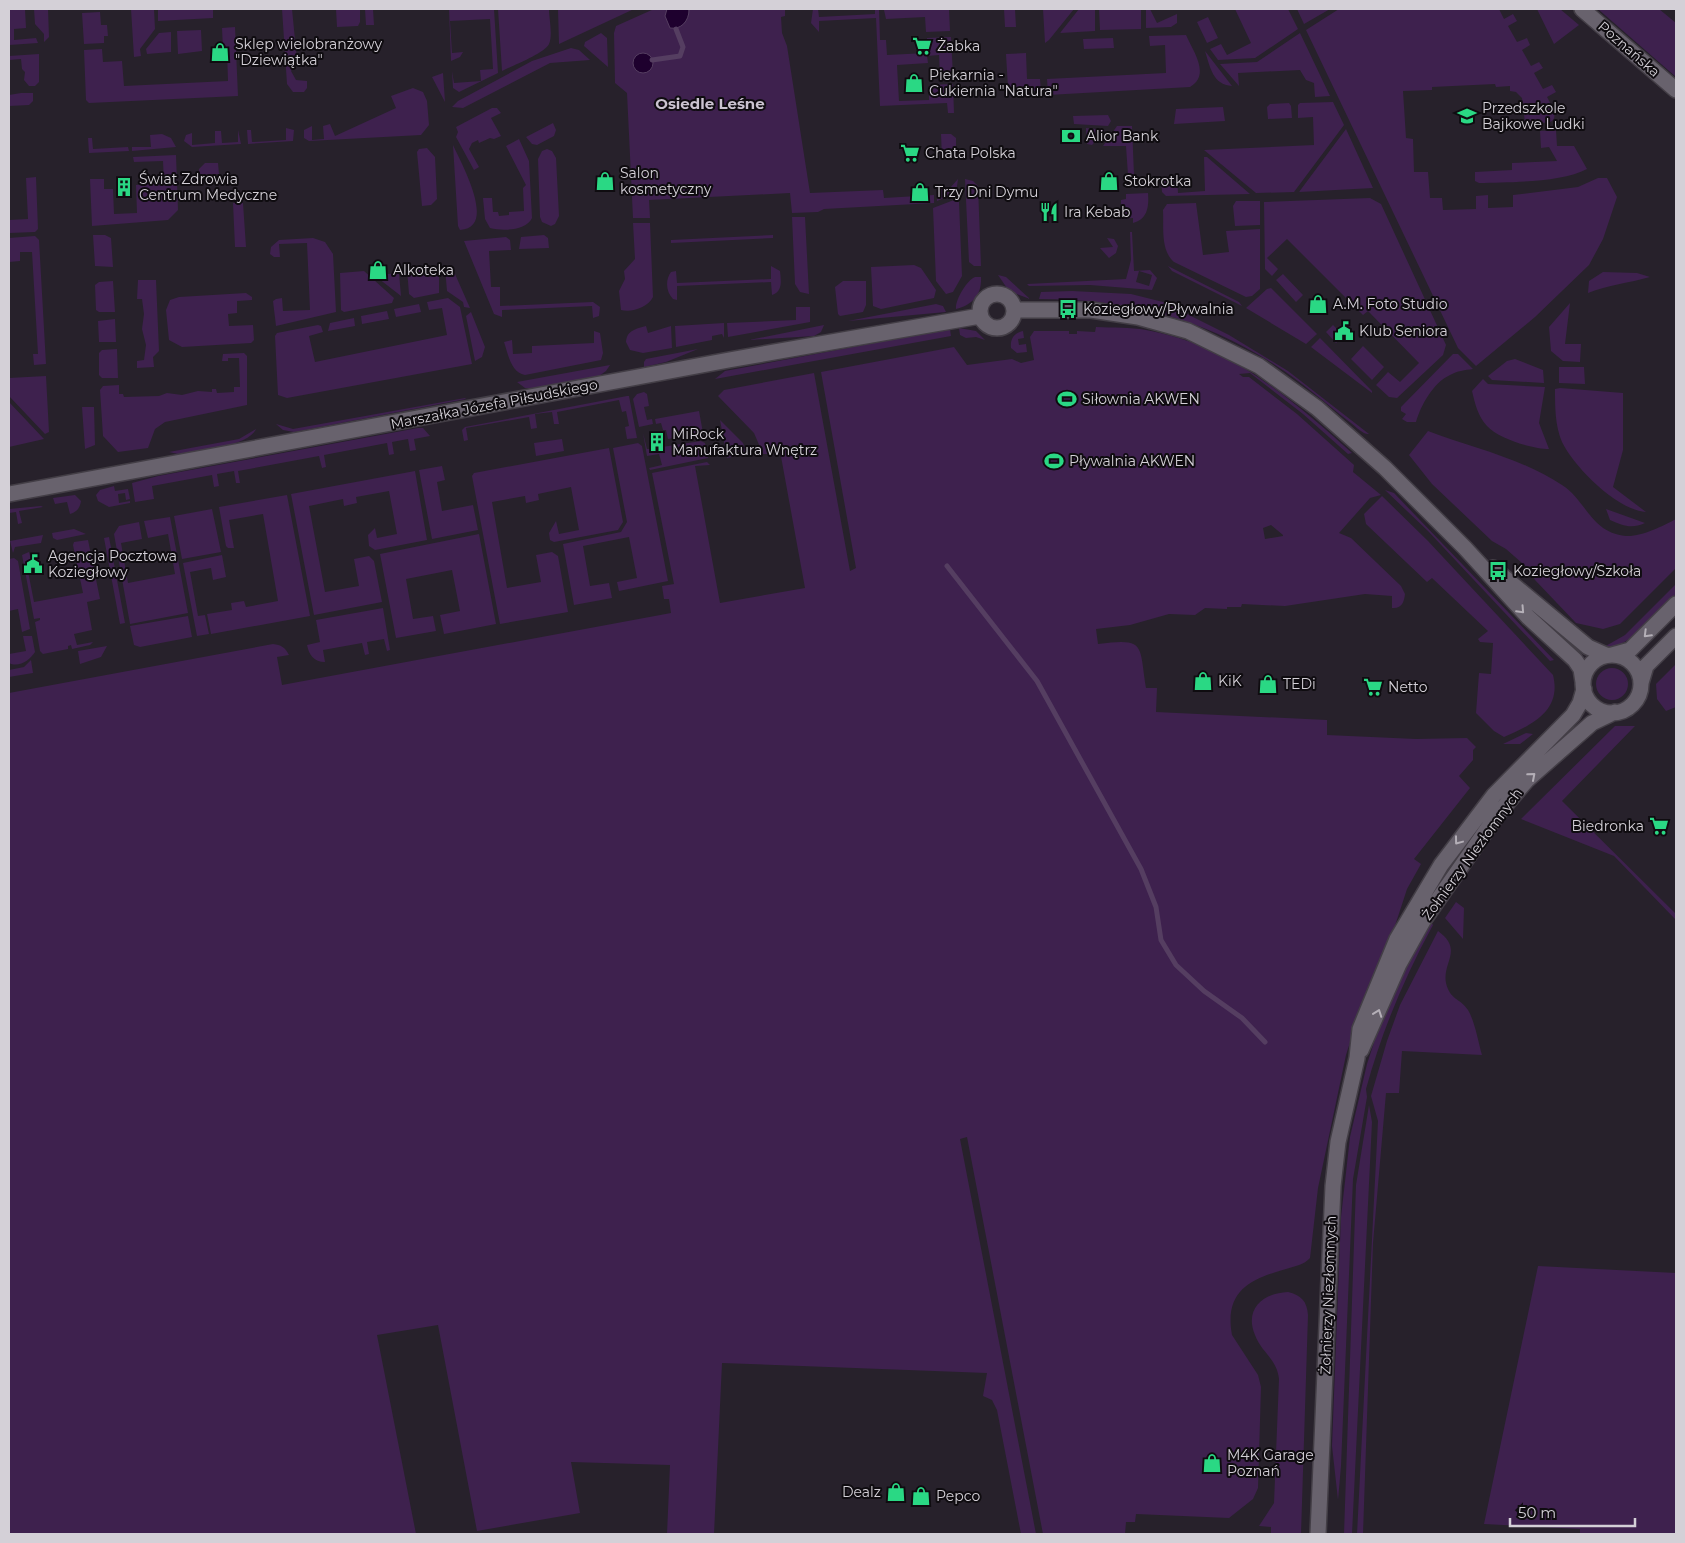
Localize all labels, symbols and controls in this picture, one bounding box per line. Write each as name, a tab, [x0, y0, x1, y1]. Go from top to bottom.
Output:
street label: Poznańska	[1594, 17, 1664, 81]
place label: Sklep wielobranżowy "Dziewiątka"	[235, 35, 383, 69]
supermarket icon: Żabka	[911, 35, 933, 57]
place label: Żabka	[937, 37, 980, 55]
shop icon: Sklep wielobranżowy "Dziewiątka"	[209, 41, 231, 63]
place label: Piekarnia - Cukiernia "Natura"	[929, 66, 1058, 100]
shop icon: Piekarnia - Cukiernia "Natura"	[903, 72, 925, 94]
district label: Osiedle Leśne	[655, 94, 765, 113]
place label: Przedszkole Bajkowe Ludki	[1482, 99, 1585, 133]
school or university icon: Przedszkole Bajkowe Ludki	[1456, 105, 1478, 127]
bank icon: Alior Bank	[1060, 125, 1082, 147]
place label: Alior Bank	[1086, 127, 1159, 145]
supermarket icon: Chata Polska	[899, 142, 921, 164]
place label: Chata Polska	[925, 144, 1016, 162]
place label: Salon kosmetyczny	[620, 164, 712, 198]
place label: Świat Zdrowia Centrum Medyczne	[139, 170, 277, 204]
shop icon: Salon kosmetyczny	[594, 170, 616, 192]
shop icon: Stokrotka	[1098, 170, 1120, 192]
place label: Stokrotka	[1124, 172, 1191, 190]
building icon: Świat Zdrowia Centrum Medyczne	[113, 176, 135, 198]
shop icon: Trzy Dni Dymu	[909, 181, 931, 203]
place label: Trzy Dni Dymu	[935, 183, 1039, 201]
restaurant icon: Ira Kebab	[1038, 201, 1060, 223]
place label: Ira Kebab	[1064, 203, 1130, 221]
shop icon: Alkoteka	[367, 259, 389, 281]
place label: Alkoteka	[393, 261, 454, 279]
shop icon: A.M. Foto Studio	[1307, 293, 1329, 315]
place label: A.M. Foto Studio	[1333, 295, 1448, 313]
bus stop icon: Koziegłowy/Pływalnia	[1057, 298, 1079, 320]
place label: Koziegłowy/Pływalnia	[1083, 300, 1234, 318]
public building icon: Klub Seniora	[1333, 320, 1355, 342]
place label: Klub Seniora	[1359, 322, 1448, 340]
street label: Marszałka Józefa Piłsudskiego	[389, 375, 599, 433]
sports icon: Siłownia AKWEN	[1056, 388, 1078, 410]
place label: Siłownia AKWEN	[1082, 390, 1200, 408]
place label: MiRock Manufaktura Wnętrz	[672, 425, 817, 459]
building icon: MiRock Manufaktura Wnętrz	[646, 431, 668, 453]
sports icon: Pływalnia AKWEN	[1043, 450, 1065, 472]
place label: Pływalnia AKWEN	[1069, 452, 1195, 470]
place label: Agencja Pocztowa Koziegłowy	[48, 547, 177, 581]
public building icon: Agencja Pocztowa Koziegłowy	[22, 553, 44, 575]
bus stop icon: Koziegłowy/Szkoła	[1487, 560, 1509, 582]
place label: Koziegłowy/Szkoła	[1513, 562, 1641, 580]
one-way arrow	[1515, 604, 1524, 613]
one-way arrow	[1644, 628, 1653, 637]
shop icon: KiK	[1192, 670, 1214, 692]
place label: KiK	[1218, 672, 1242, 690]
shop icon: TEDi	[1257, 673, 1279, 695]
place label: TEDi	[1283, 675, 1316, 693]
supermarket icon: Netto	[1362, 676, 1384, 698]
place label: Netto	[1388, 678, 1428, 696]
one-way arrow	[1526, 772, 1535, 781]
street label: Żołnierzy Niezłomnych	[1418, 784, 1526, 924]
supermarket icon: Biedronka	[1648, 815, 1670, 837]
place label: Biedronka	[1572, 817, 1644, 835]
one-way arrow	[1455, 835, 1464, 845]
one-way arrow	[1372, 1010, 1382, 1018]
street label: Żołnierzy Niezłomnych	[1316, 1215, 1340, 1375]
place label: M4K Garage Poznań	[1227, 1446, 1314, 1480]
shop icon: M4K Garage Poznań	[1201, 1452, 1223, 1474]
shop icon: Dealz	[885, 1481, 907, 1503]
place label: Dealz	[842, 1483, 881, 1501]
shop icon: Pepco	[910, 1485, 932, 1507]
place label: Pepco	[936, 1487, 981, 1505]
scale bar	[1510, 1496, 1635, 1528]
text: 50 m	[1518, 1503, 1556, 1522]

